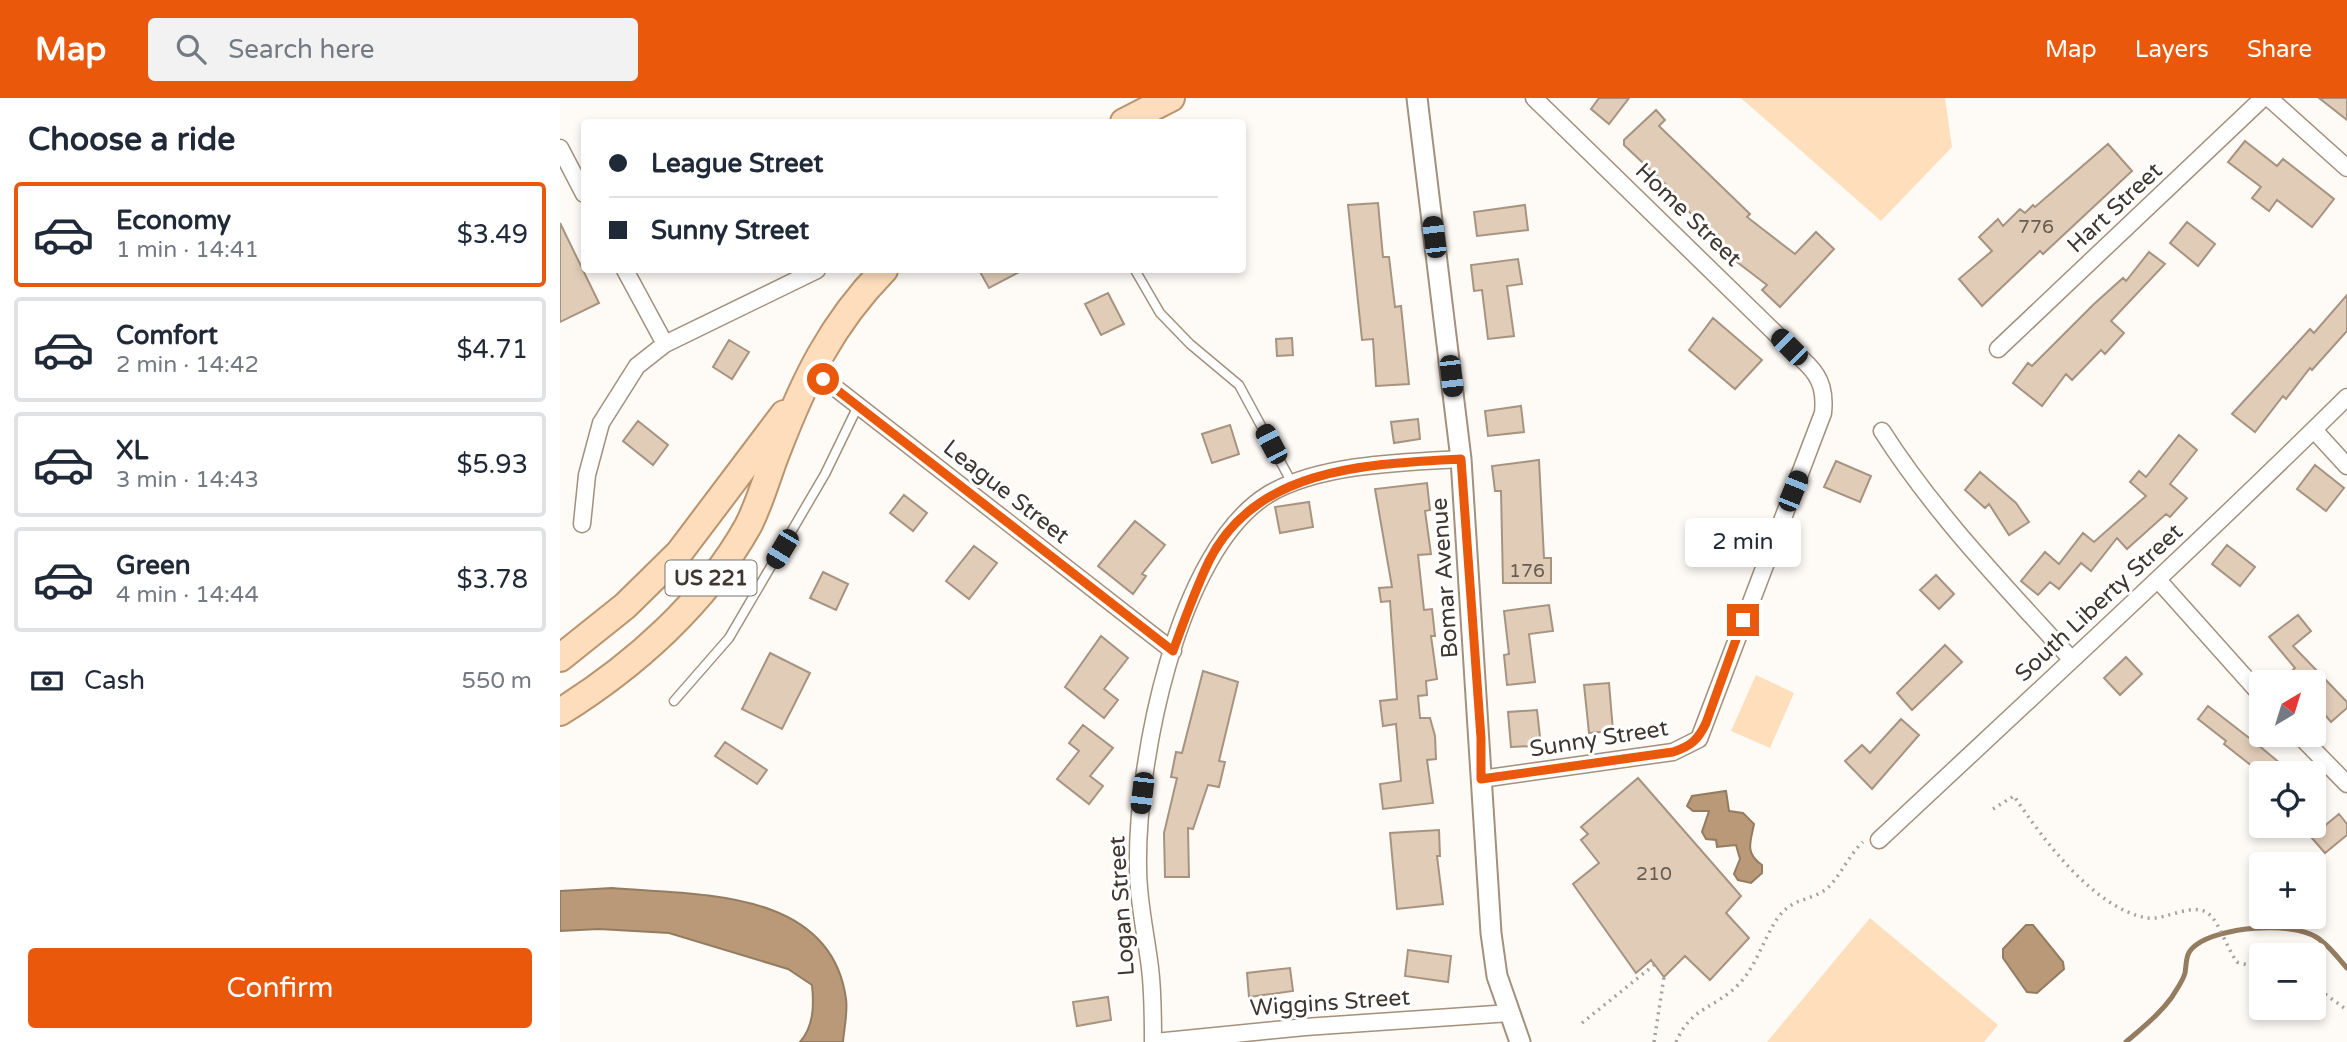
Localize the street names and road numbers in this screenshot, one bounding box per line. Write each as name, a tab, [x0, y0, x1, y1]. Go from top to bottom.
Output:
street label: Home Street	[1629, 157, 1747, 273]
street label: Hart Street	[2062, 157, 2168, 259]
street label: League Street	[937, 434, 1075, 550]
street label: Bomar Avenue	[1425, 497, 1465, 659]
street label: South Liberty Street	[2009, 518, 2189, 688]
road number: US 221	[666, 560, 756, 596]
street label: Sunny Street	[1528, 714, 1670, 764]
street label: Logan Street	[1103, 835, 1141, 977]
street label: Wiggins Street	[1249, 983, 1411, 1023]

